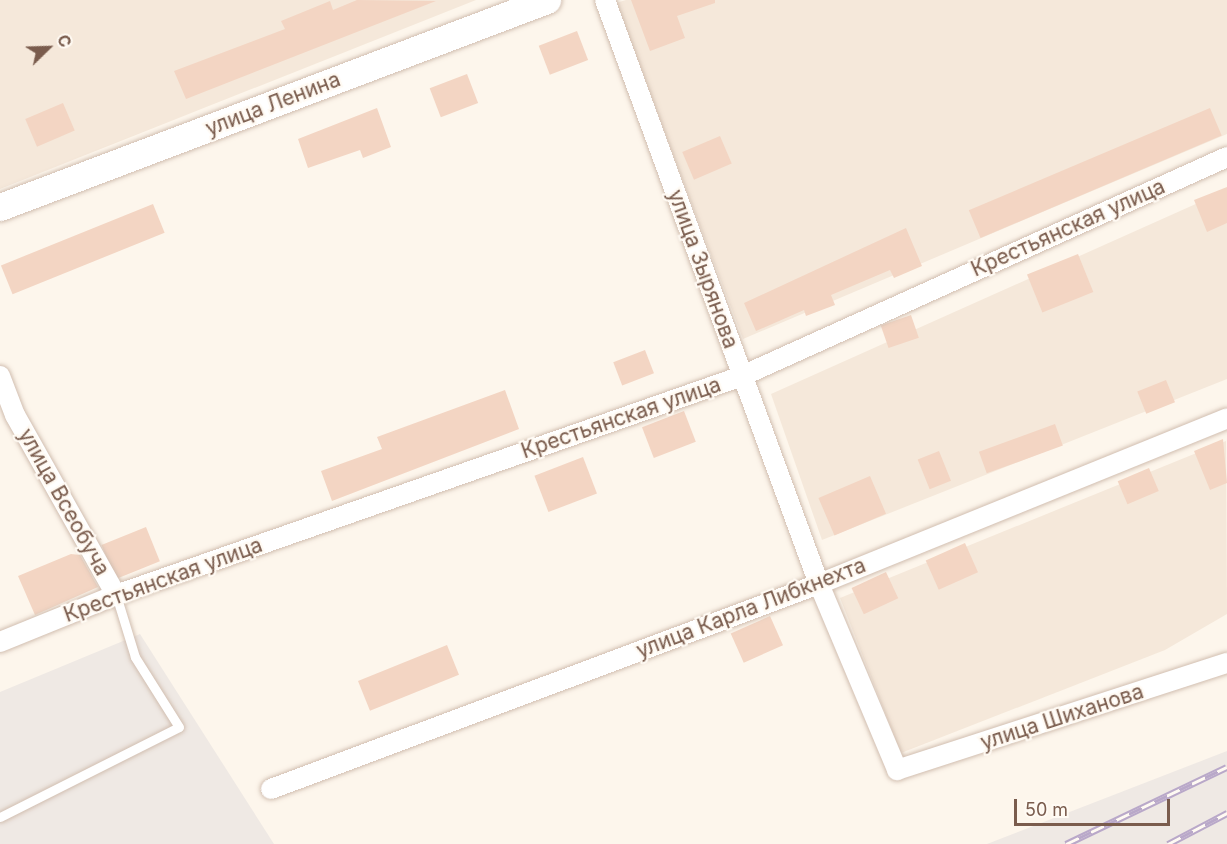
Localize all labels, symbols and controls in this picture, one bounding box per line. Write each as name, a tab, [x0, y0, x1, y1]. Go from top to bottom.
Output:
north arrow	[18, 18, 78, 78]
text: С	[53, 32, 76, 50]
street label: улица Ленина	[202, 67, 344, 141]
street label: Крестьянская улица	[967, 174, 1169, 282]
street label: улица Зырянова	[663, 186, 743, 352]
street label: Крестьянская улица	[518, 372, 724, 464]
street label: улица Всеобуча	[13, 424, 115, 580]
street label: Крестьянская улица	[60, 532, 266, 628]
street label: улица Карла Либкнехта	[633, 553, 869, 663]
street label: улица Шиханова	[977, 679, 1147, 755]
scale bar	[1017, 787, 1173, 825]
text: 50 m	[1025, 799, 1068, 820]

